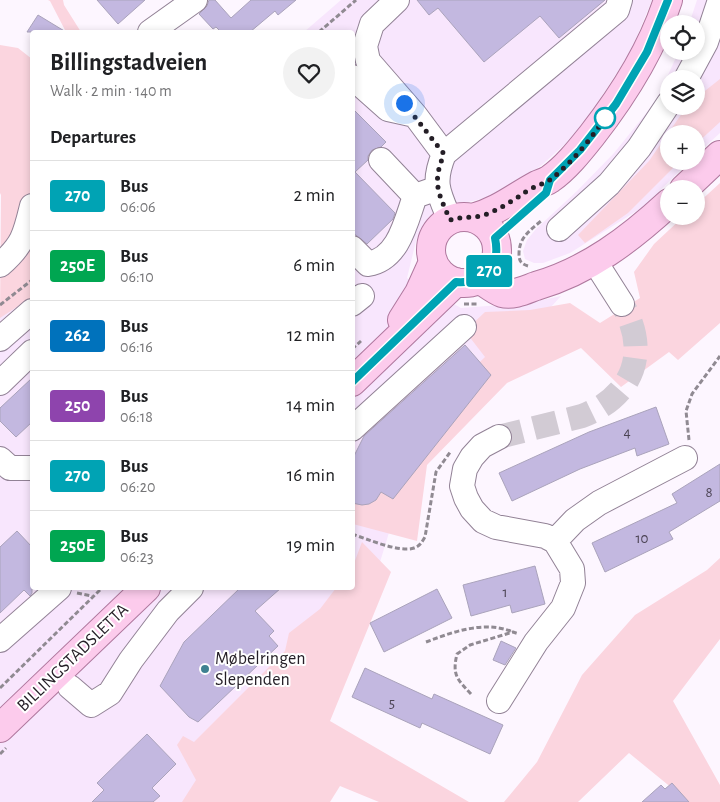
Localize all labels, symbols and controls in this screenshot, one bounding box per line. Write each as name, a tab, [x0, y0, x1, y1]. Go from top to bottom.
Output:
map controls	[660, 15, 705, 225]
button: locate	[660, 15, 705, 60]
button: heart	[283, 47, 335, 99]
text: Billingstadveien	[50, 51, 207, 75]
button: layers	[660, 70, 705, 115]
text: Walk · 2 min · 140 m	[50, 83, 172, 99]
your location	[392, 91, 417, 116]
unlabelled marker	[594, 107, 616, 129]
button: +	[660, 125, 705, 170]
text: Departures	[50, 128, 136, 147]
text: Bus	[120, 177, 148, 196]
button: −	[660, 180, 705, 225]
text: 2 min	[294, 186, 335, 205]
text: 270	[65, 187, 90, 205]
text: 06:06	[120, 199, 156, 215]
text: Bus	[120, 247, 148, 266]
line badge: 270	[460, 255, 518, 287]
text: 6 min	[293, 256, 335, 275]
text: 250E	[60, 257, 95, 275]
text: 270	[476, 262, 502, 280]
text: 06:10	[120, 269, 154, 285]
text: Bus	[120, 317, 148, 336]
text: 12 min	[287, 326, 335, 345]
text: 262	[65, 327, 90, 345]
text: 06:16	[120, 339, 153, 355]
text: Bus	[120, 387, 148, 406]
text: 14 min	[287, 396, 335, 415]
text: 250	[65, 397, 90, 415]
text: 06:18	[120, 409, 153, 425]
house number: 4	[623, 425, 631, 440]
text: Bus	[120, 457, 148, 476]
text: 16 min	[287, 466, 335, 485]
text: 270	[65, 467, 90, 485]
text: 06:20	[120, 479, 155, 495]
house number: 8	[705, 485, 713, 500]
text: Bus	[120, 527, 148, 546]
house number: 10	[635, 531, 649, 546]
text: 19 min	[287, 536, 335, 555]
text: 250E	[60, 537, 95, 555]
text: 06:23	[120, 549, 154, 565]
house number: 1	[502, 585, 508, 600]
street label: BILLINGSTADSLETTA	[14, 600, 132, 715]
place label: Møbelringen Slependen	[215, 650, 306, 689]
marker: Møbelringen Slependen	[199, 663, 211, 675]
house number: 5	[389, 696, 395, 711]

